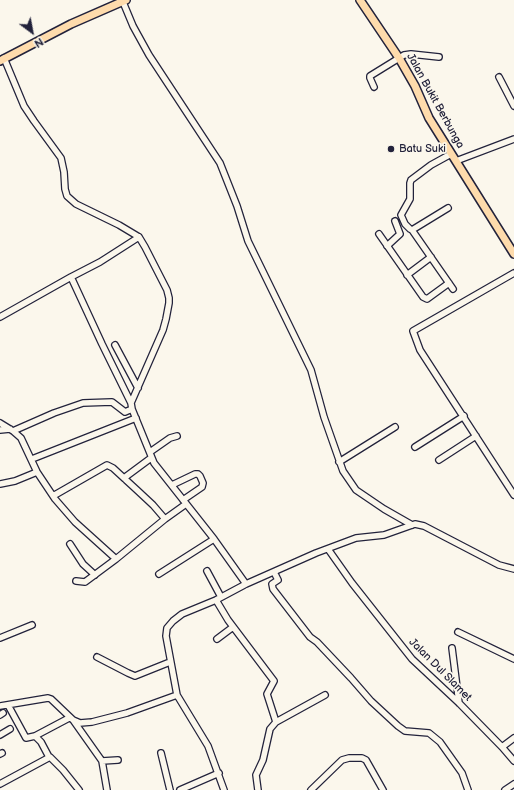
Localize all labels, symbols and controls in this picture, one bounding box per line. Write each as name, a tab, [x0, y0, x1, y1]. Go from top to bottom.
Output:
north arrow	[12, 12, 52, 52]
text: N	[32, 35, 46, 50]
street label: Jalan Bukit Berbunga	[403, 51, 467, 151]
place label: Batu Suki	[399, 142, 446, 156]
marker: Batu Suki	[386, 144, 396, 154]
street label: Jalan Dul Slamet	[406, 636, 474, 704]

